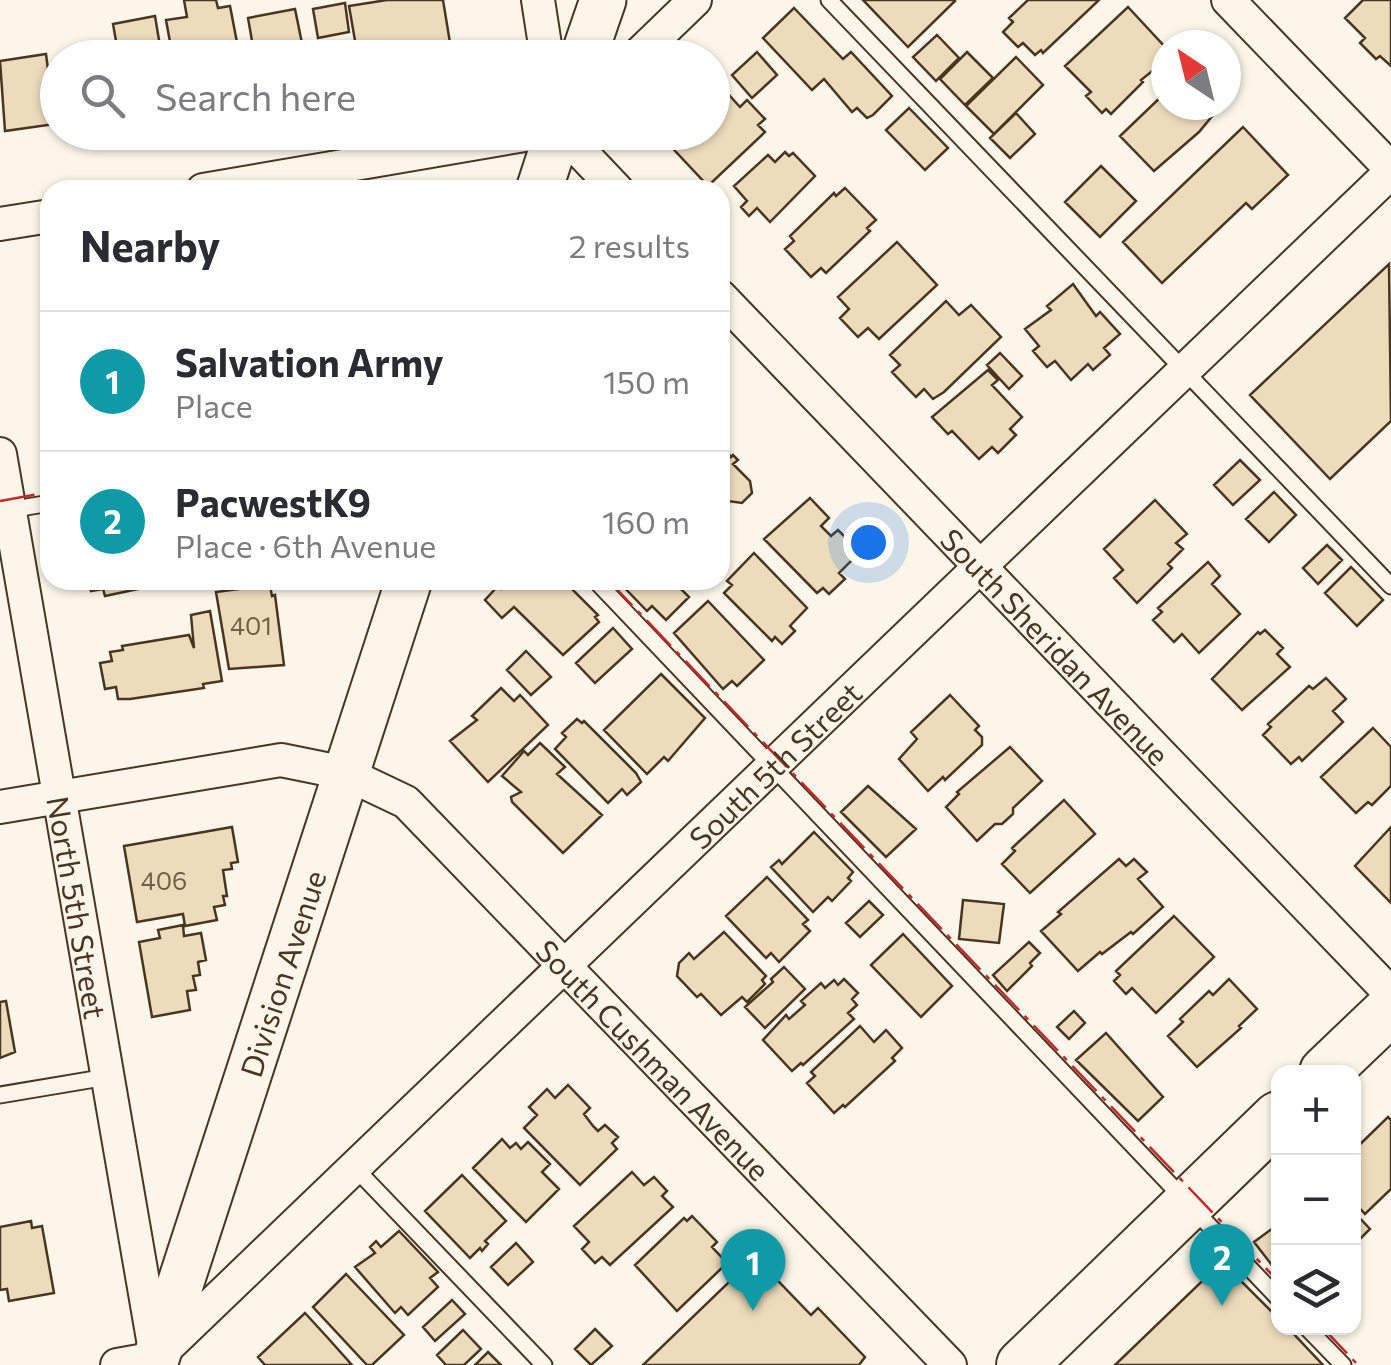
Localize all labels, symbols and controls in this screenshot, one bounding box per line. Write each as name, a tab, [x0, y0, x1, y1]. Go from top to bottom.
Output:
north arrow	[1151, 30, 1241, 120]
search box	[40, 40, 730, 150]
icon: search	[75, 68, 130, 123]
text: Search here	[155, 72, 356, 119]
text: Nearby	[80, 219, 220, 271]
text: 2 results	[569, 225, 690, 265]
text: Salvation Army	[175, 338, 444, 385]
text: 1	[105, 361, 120, 401]
text: 150 m	[603, 361, 690, 401]
text: Place	[175, 385, 253, 425]
text: PacwestK9	[175, 478, 371, 525]
text: 2	[103, 501, 122, 541]
text: 160 m	[602, 501, 690, 541]
your location	[843, 517, 894, 568]
street label: South Sheridan Avenue	[934, 520, 1178, 772]
text: Place · 6th Avenue	[175, 525, 436, 565]
house number: 401	[230, 610, 272, 640]
street label: South 5th Street	[680, 673, 868, 856]
street label: North 5th Street	[41, 793, 116, 1021]
house number: 406	[141, 865, 187, 895]
street label: Division Avenue	[230, 865, 332, 1081]
street label: South Cushman Avenue	[530, 931, 779, 1187]
map controls	[1271, 1065, 1361, 1335]
button: +	[1271, 1065, 1361, 1155]
button: −	[1271, 1155, 1361, 1245]
pin: 2	[1190, 1224, 1254, 1306]
pin: 1	[720, 1228, 786, 1311]
button: layers	[1271, 1245, 1361, 1335]

